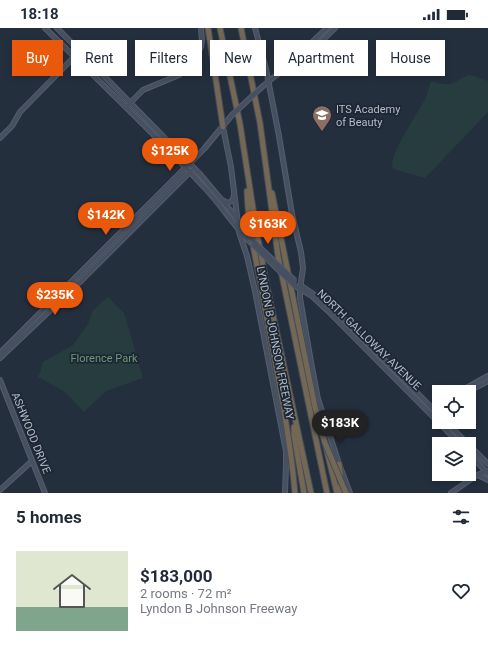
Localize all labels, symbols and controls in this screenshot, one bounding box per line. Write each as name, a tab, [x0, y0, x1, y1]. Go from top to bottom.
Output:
text: 18:18	[20, 5, 59, 23]
chip: Buy	[12, 40, 63, 76]
chip: Rent	[71, 40, 127, 76]
chip: Filters	[135, 40, 202, 76]
chip: New	[210, 40, 266, 76]
chip: Apartment	[274, 40, 368, 76]
chip: House	[376, 40, 445, 76]
place label: ITS Academy of Beauty	[336, 103, 401, 129]
school or university icon: ITS Academy of Beauty	[311, 104, 333, 132]
pin: $125K	[142, 138, 198, 172]
text: $125K	[151, 143, 189, 158]
pin: $142K	[78, 202, 134, 236]
text: $142K	[87, 207, 125, 222]
pin: $163K	[240, 211, 296, 245]
text: $163K	[249, 216, 287, 231]
street label: LYNDON B JOHNSON FREEWAY	[254, 265, 296, 421]
pin: $235K	[27, 282, 83, 316]
text: $235K	[36, 287, 74, 302]
street label: NORTH GALLOWAY AVENUE	[314, 287, 424, 393]
park label: Florence Park	[70, 352, 138, 365]
map controls	[432, 385, 476, 481]
button: locate	[432, 385, 476, 429]
street label: ASHWOOD DRIVE	[9, 390, 53, 476]
pin: $183K	[312, 410, 368, 444]
text: $183K	[321, 415, 359, 430]
button: layers	[432, 437, 476, 481]
icon: filters	[450, 506, 472, 528]
text: 5 homes	[16, 507, 82, 527]
text: $183,000	[140, 566, 212, 586]
icon: home	[48, 567, 96, 615]
icon: heart	[450, 580, 472, 602]
text: 2 rooms · 72 m²	[140, 586, 232, 601]
text: Lyndon B Johnson Freeway	[140, 601, 297, 616]

